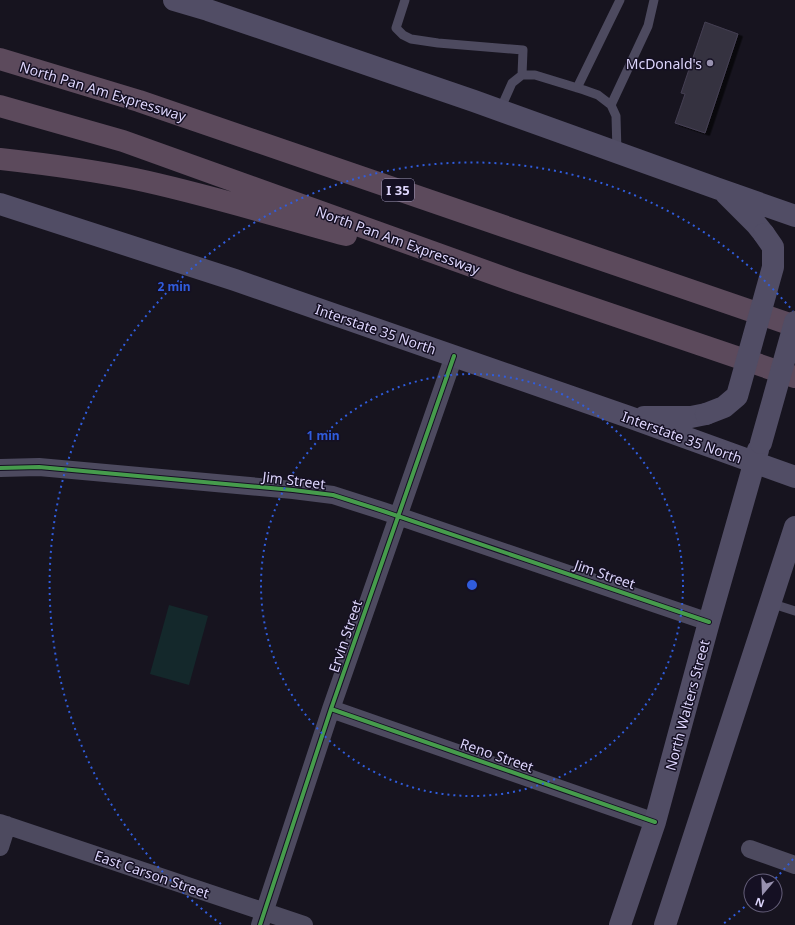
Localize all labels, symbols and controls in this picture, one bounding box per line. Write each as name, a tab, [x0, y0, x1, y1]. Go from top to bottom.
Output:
place label: McDonald's	[626, 54, 702, 73]
street label: North Pan Am Expressway	[17, 57, 189, 126]
marker: McDonald's	[705, 58, 715, 68]
road number: I 35	[382, 179, 414, 201]
street label: North Pan Am Expressway	[313, 201, 483, 279]
text: 2 min	[157, 278, 191, 295]
street label: Interstate 35 North	[313, 299, 439, 359]
street label: Interstate 35 North	[619, 406, 745, 468]
text: 1 min	[306, 427, 340, 444]
street label: Jim Street	[259, 466, 327, 493]
street label: Jim Street	[570, 554, 638, 593]
centre of rings	[465, 578, 479, 592]
street label: Ervin Street	[324, 597, 366, 675]
street label: North Walters Street	[660, 638, 714, 772]
street label: Reno Street	[458, 734, 536, 776]
street label: East Carson Street	[92, 845, 212, 903]
north arrow	[743, 873, 783, 913]
text: N	[753, 894, 766, 911]

